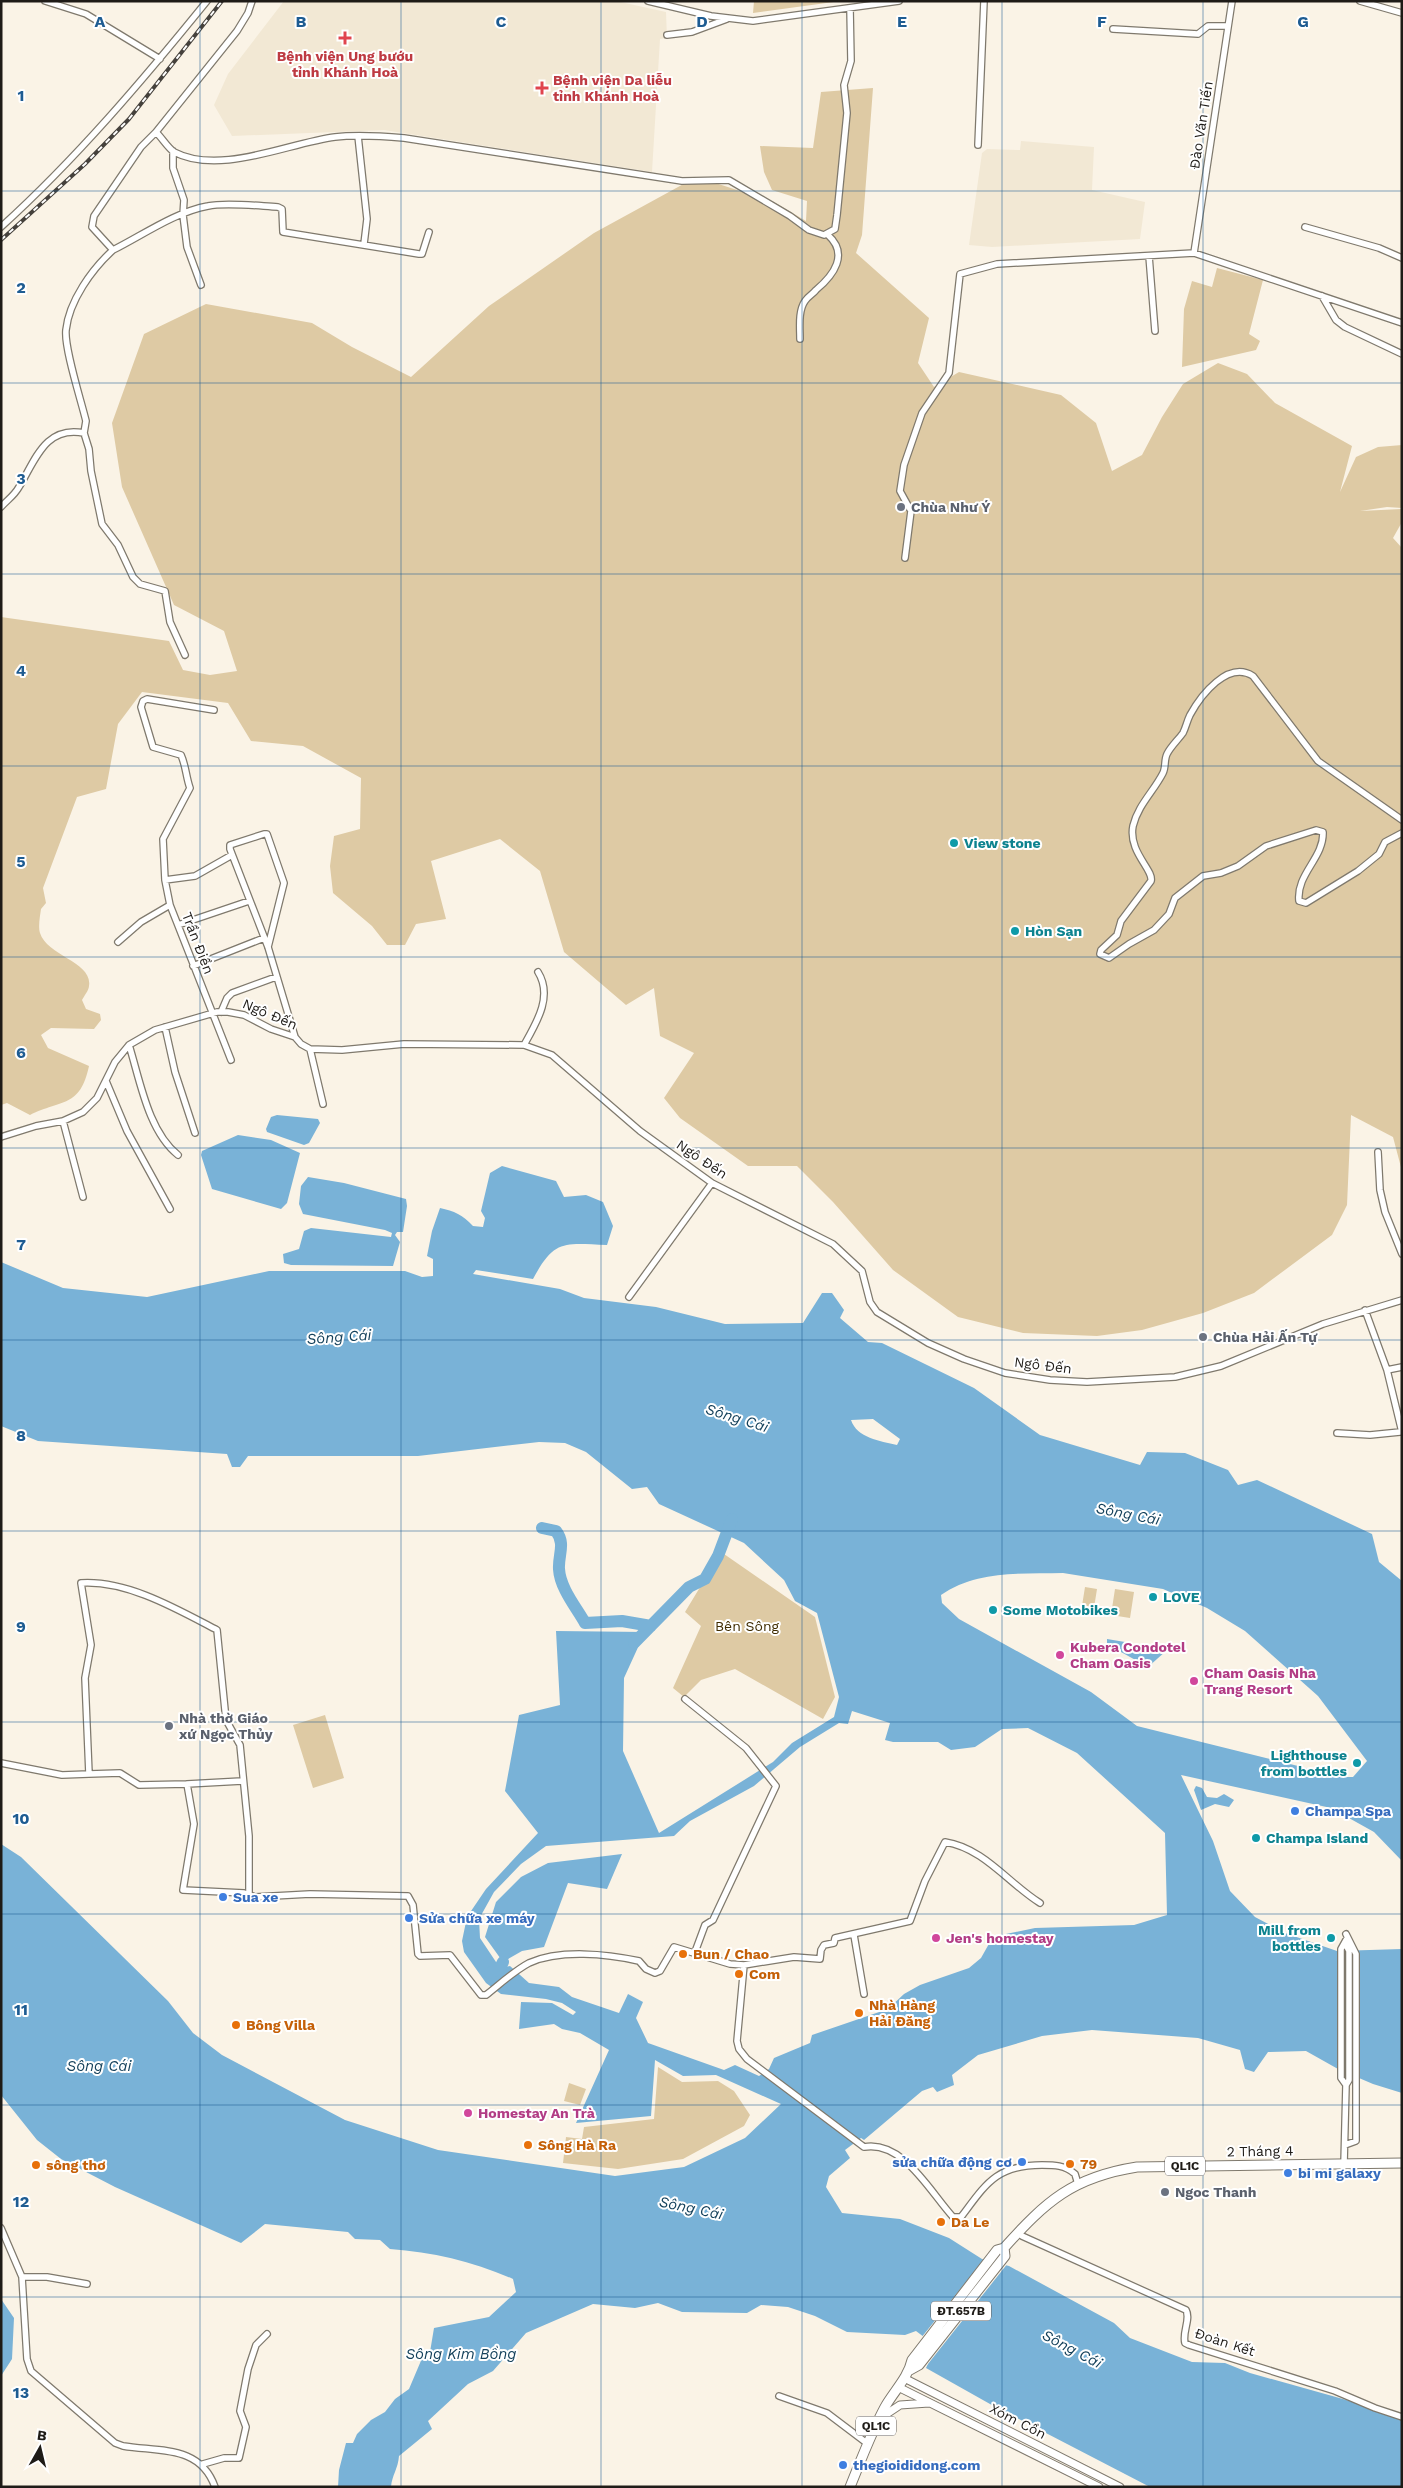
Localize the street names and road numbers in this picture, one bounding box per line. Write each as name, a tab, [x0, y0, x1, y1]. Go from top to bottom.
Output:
street label: Đào Văn Tiến	[1186, 80, 1216, 170]
street label: Trần Điền	[179, 910, 217, 976]
street label: Ngô Đến	[240, 995, 300, 1033]
street label: Ngô Đến	[674, 1136, 730, 1182]
street label: Ngô Đến	[1013, 1354, 1073, 1376]
street label: 2 Tháng 4	[1226, 2142, 1294, 2160]
road number: QL1C	[1165, 2156, 1205, 2176]
road number: ĐT.657B	[931, 2302, 991, 2320]
street label: Đoàn Kết	[1193, 2325, 1257, 2359]
street label: Xóm Cồn	[987, 2400, 1049, 2442]
road number: QL1C	[856, 2416, 896, 2436]

